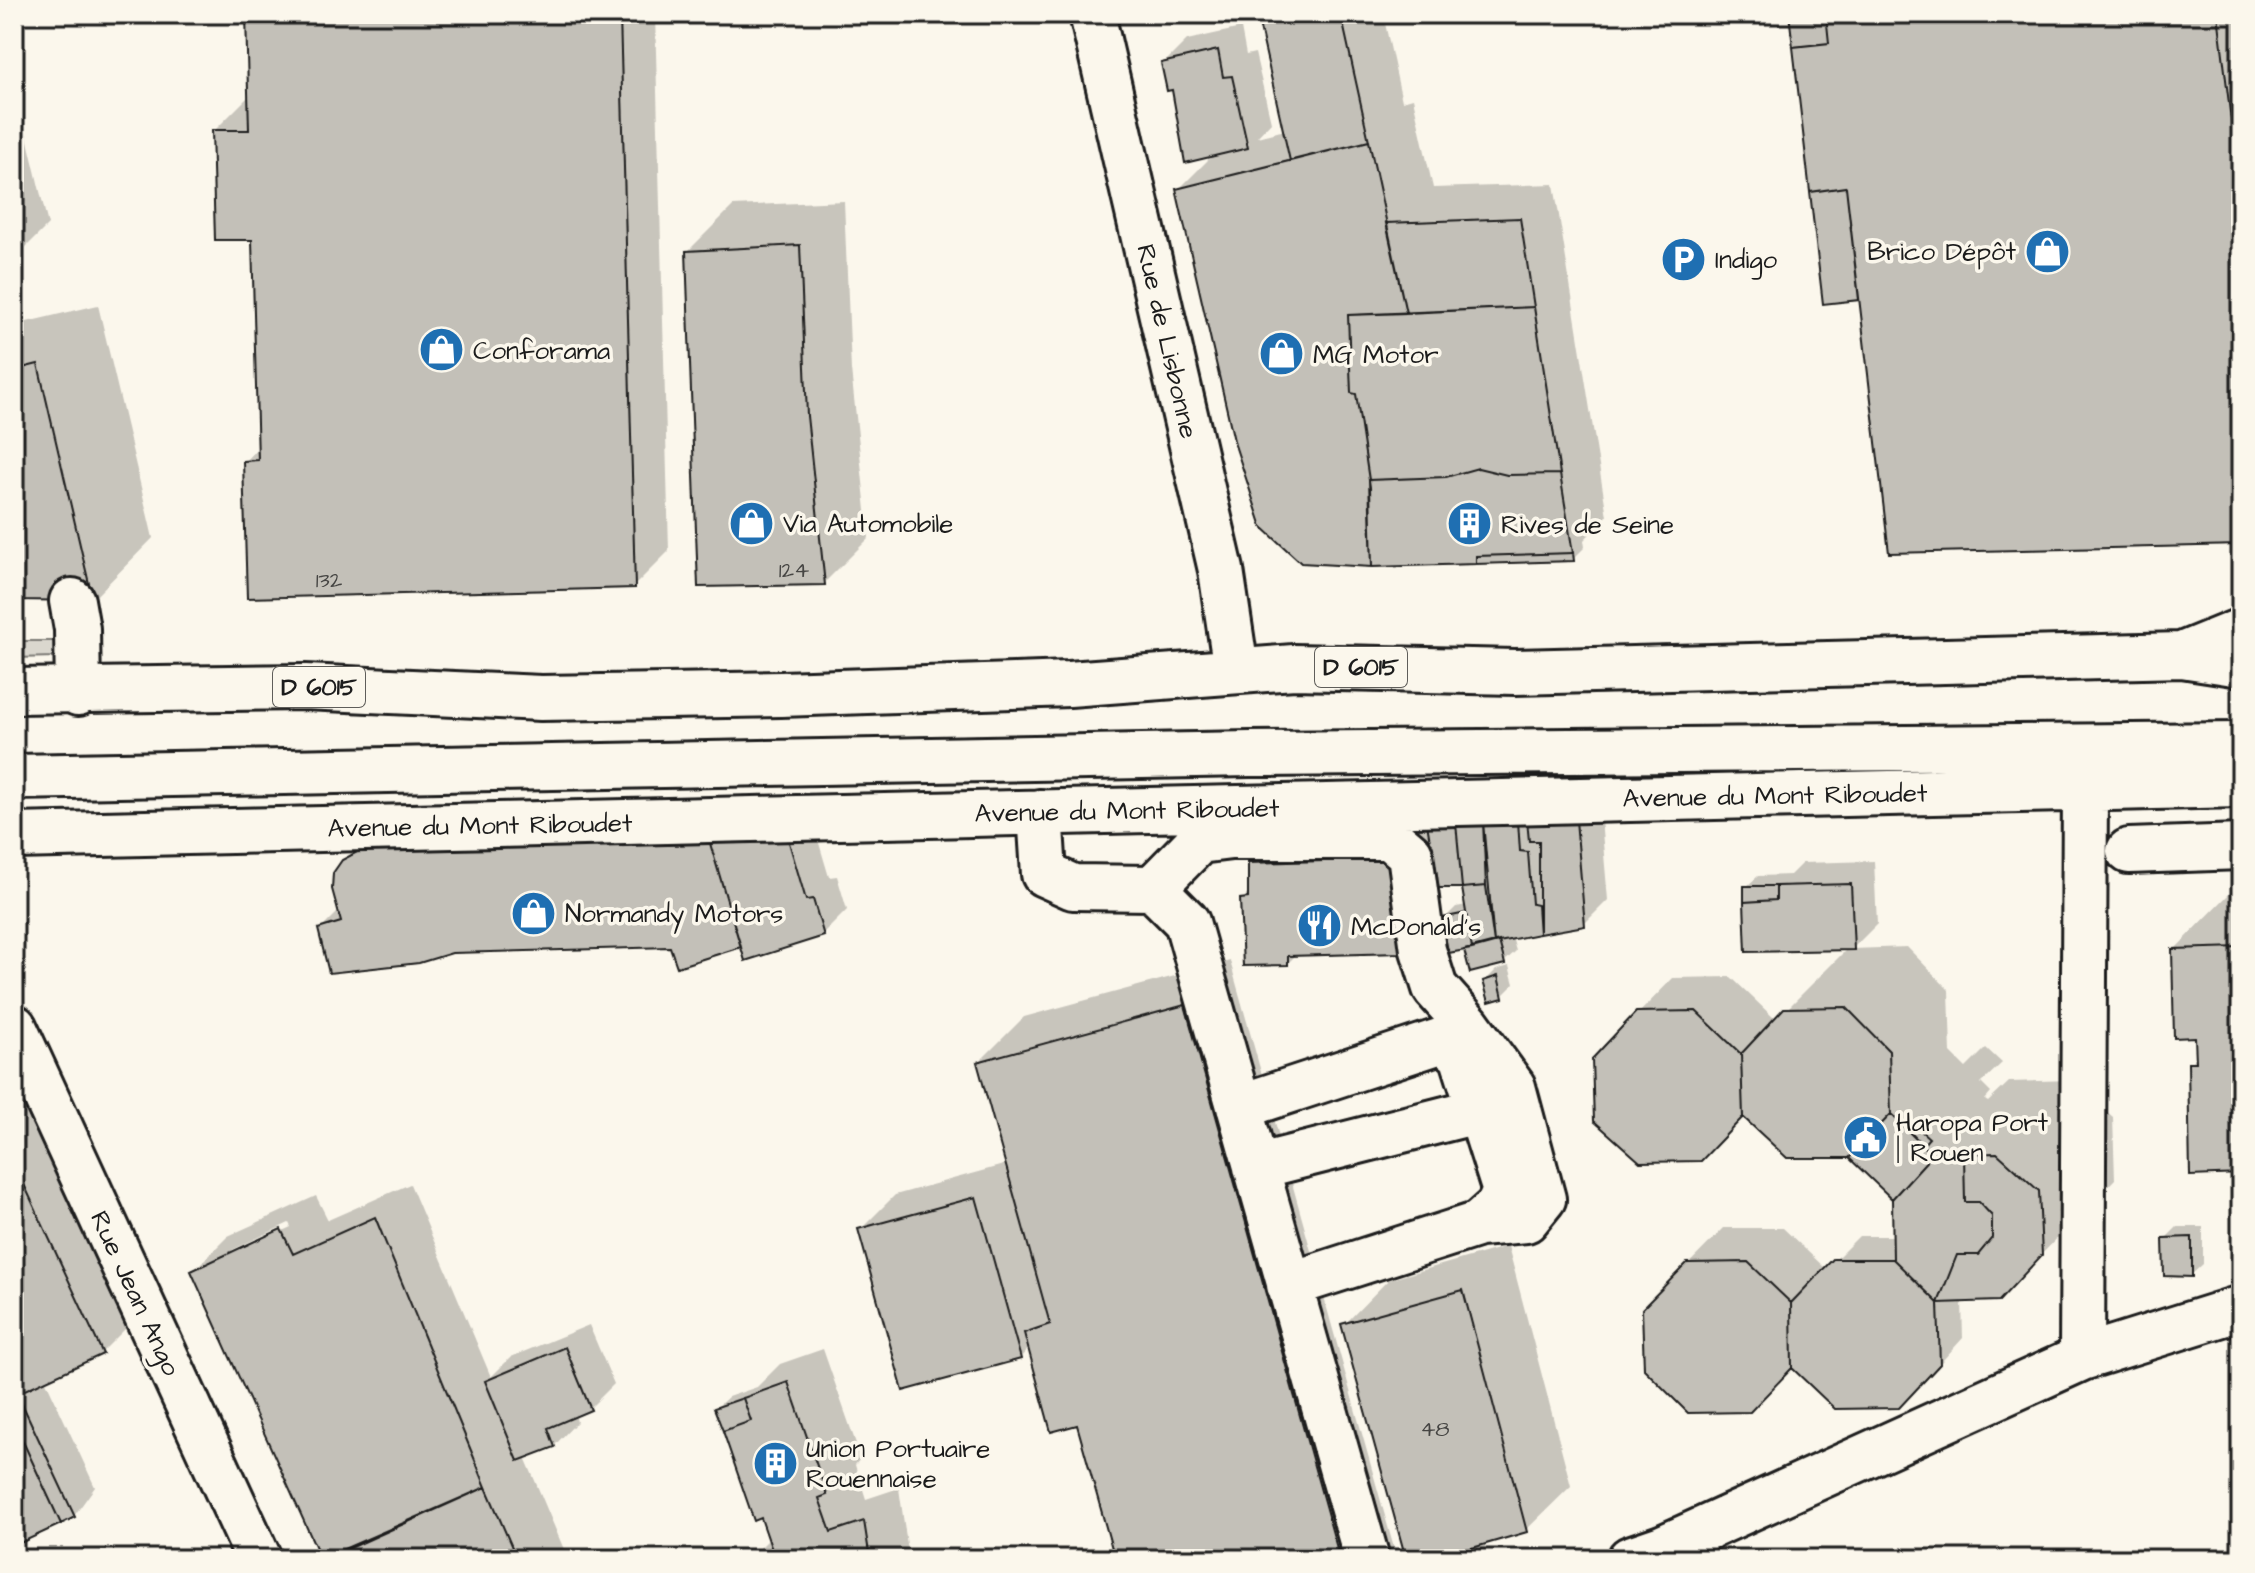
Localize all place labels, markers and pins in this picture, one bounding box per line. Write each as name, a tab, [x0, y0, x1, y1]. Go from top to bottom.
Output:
shop icon: Brico Dépôt	[2023, 227, 2071, 275]
place label: Brico Dépôt	[1867, 234, 2016, 270]
parking icon: Indigo	[1660, 235, 1708, 283]
place label: Indigo	[1715, 242, 1778, 280]
shop icon: Conforama	[418, 326, 466, 374]
shop icon: MG Motor	[1258, 330, 1306, 378]
place label: Conforama	[473, 333, 610, 369]
place label: MG Motor	[1313, 337, 1439, 373]
shop icon: Via Automobile	[728, 499, 776, 547]
building icon: Rives de Seine	[1446, 500, 1494, 548]
place label: Via Automobile	[783, 506, 953, 542]
place label: Rives de Seine	[1501, 507, 1674, 543]
shop icon: Normandy Motors	[510, 889, 558, 937]
place label: Normandy Motors	[565, 896, 783, 934]
restaurant icon: McDonald's	[1296, 902, 1344, 950]
place label: McDonald's	[1351, 909, 1481, 945]
place label: Haropa Port | Rouen	[1896, 1105, 2049, 1171]
public building icon: Haropa Port | Rouen	[1841, 1113, 1889, 1161]
place label: Union Portuaire Rouennaise	[806, 1431, 990, 1497]
building icon: Union Portuaire Rouennaise	[751, 1439, 799, 1487]

